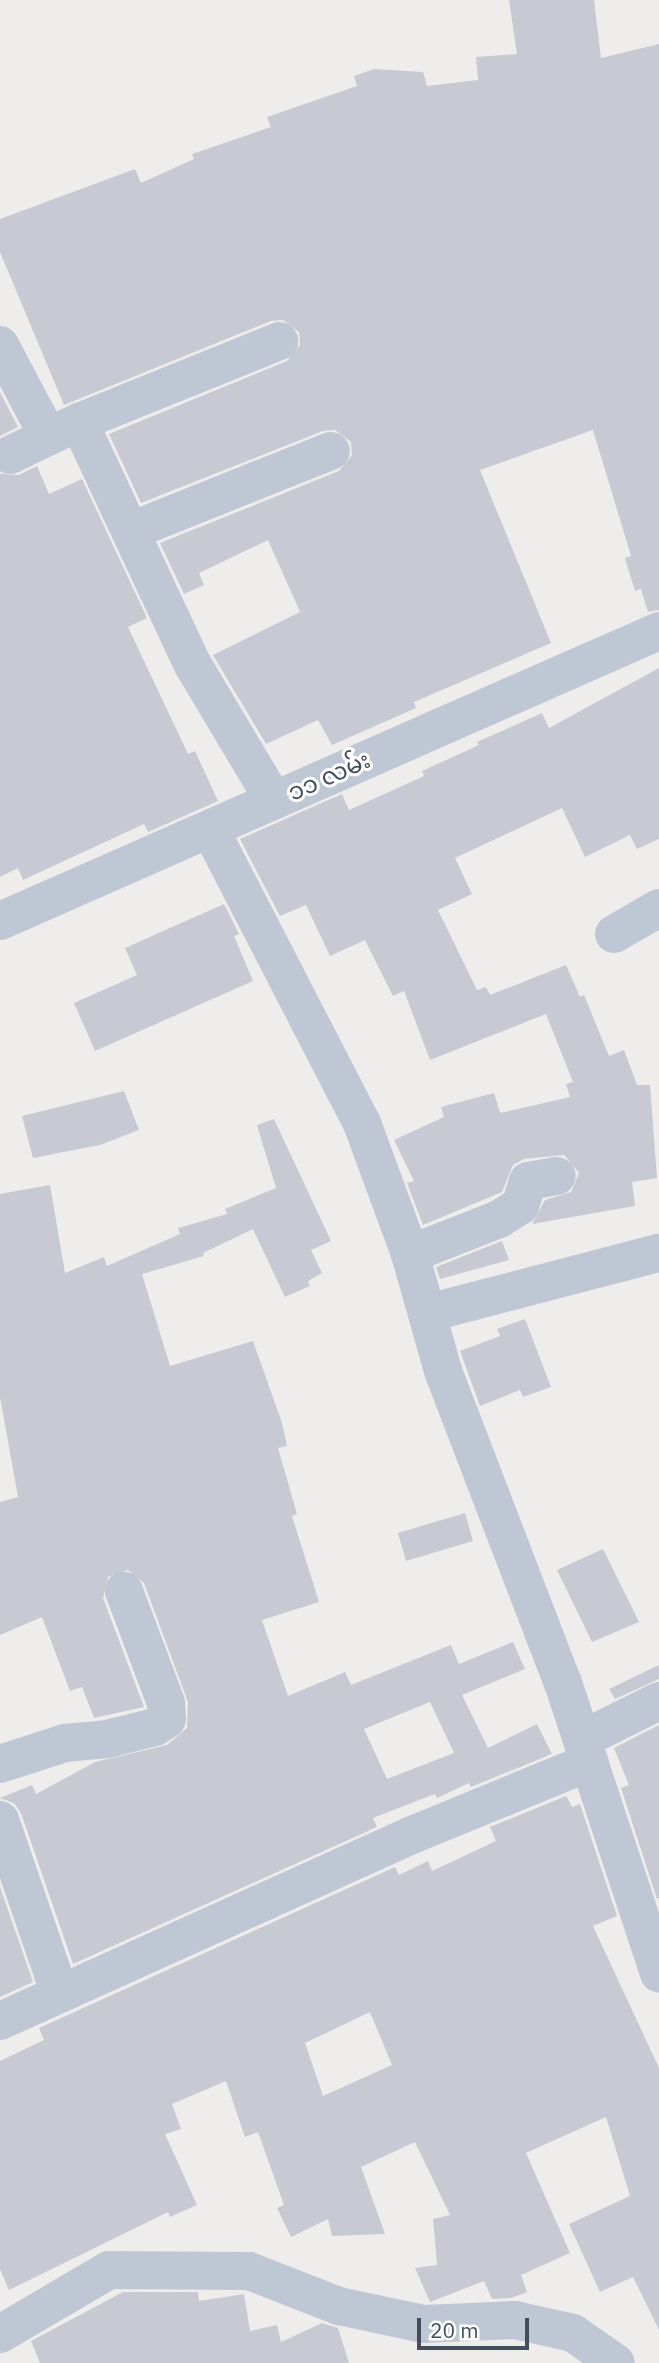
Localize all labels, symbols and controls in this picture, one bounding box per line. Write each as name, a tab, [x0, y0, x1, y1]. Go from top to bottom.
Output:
street label: ၁၁ လမ်း	[283, 745, 375, 807]
scale bar	[421, 2304, 533, 2348]
text: 20 m	[430, 2316, 479, 2344]

